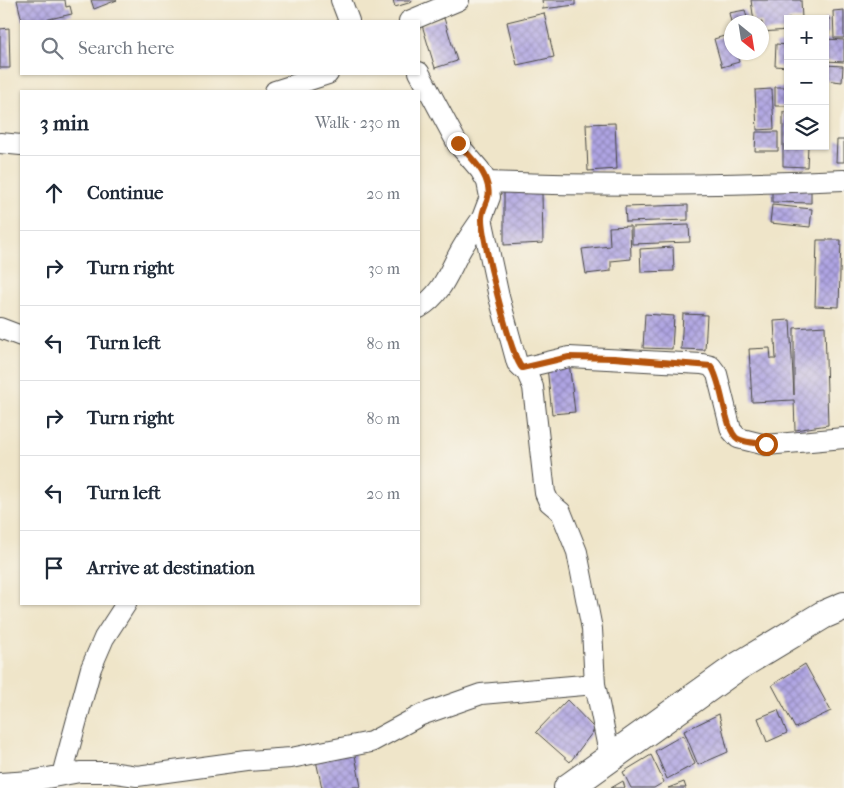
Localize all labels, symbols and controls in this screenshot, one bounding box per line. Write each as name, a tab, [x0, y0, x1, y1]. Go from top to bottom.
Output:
north arrow	[724, 15, 769, 60]
map controls	[784, 15, 829, 150]
button: +	[784, 15, 829, 60]
search box	[20, 20, 420, 75]
icon: search	[38, 34, 66, 62]
text: Search here	[78, 37, 174, 59]
button: −	[784, 60, 829, 105]
button: layers	[784, 105, 829, 150]
text: 3 min	[40, 111, 89, 135]
text: Walk · 230 m	[315, 113, 400, 132]
route end	[447, 132, 470, 155]
icon: ahead	[40, 179, 68, 207]
text: Continue	[87, 182, 163, 204]
text: 20 m	[366, 184, 400, 203]
icon: right	[40, 254, 68, 282]
text: Turn right	[87, 257, 174, 279]
text: 30 m	[368, 259, 400, 278]
icon: left	[40, 329, 68, 357]
text: Turn left	[87, 332, 161, 354]
text: 80 m	[366, 334, 400, 353]
icon: right	[40, 404, 68, 432]
text: Turn right	[87, 407, 174, 429]
text: 80 m	[366, 409, 400, 428]
route start	[755, 433, 778, 456]
icon: left	[40, 479, 68, 507]
text: Turn left	[87, 482, 161, 504]
text: 20 m	[366, 484, 400, 503]
icon: arrive	[40, 554, 68, 582]
text: Arrive at destination	[87, 557, 255, 579]

